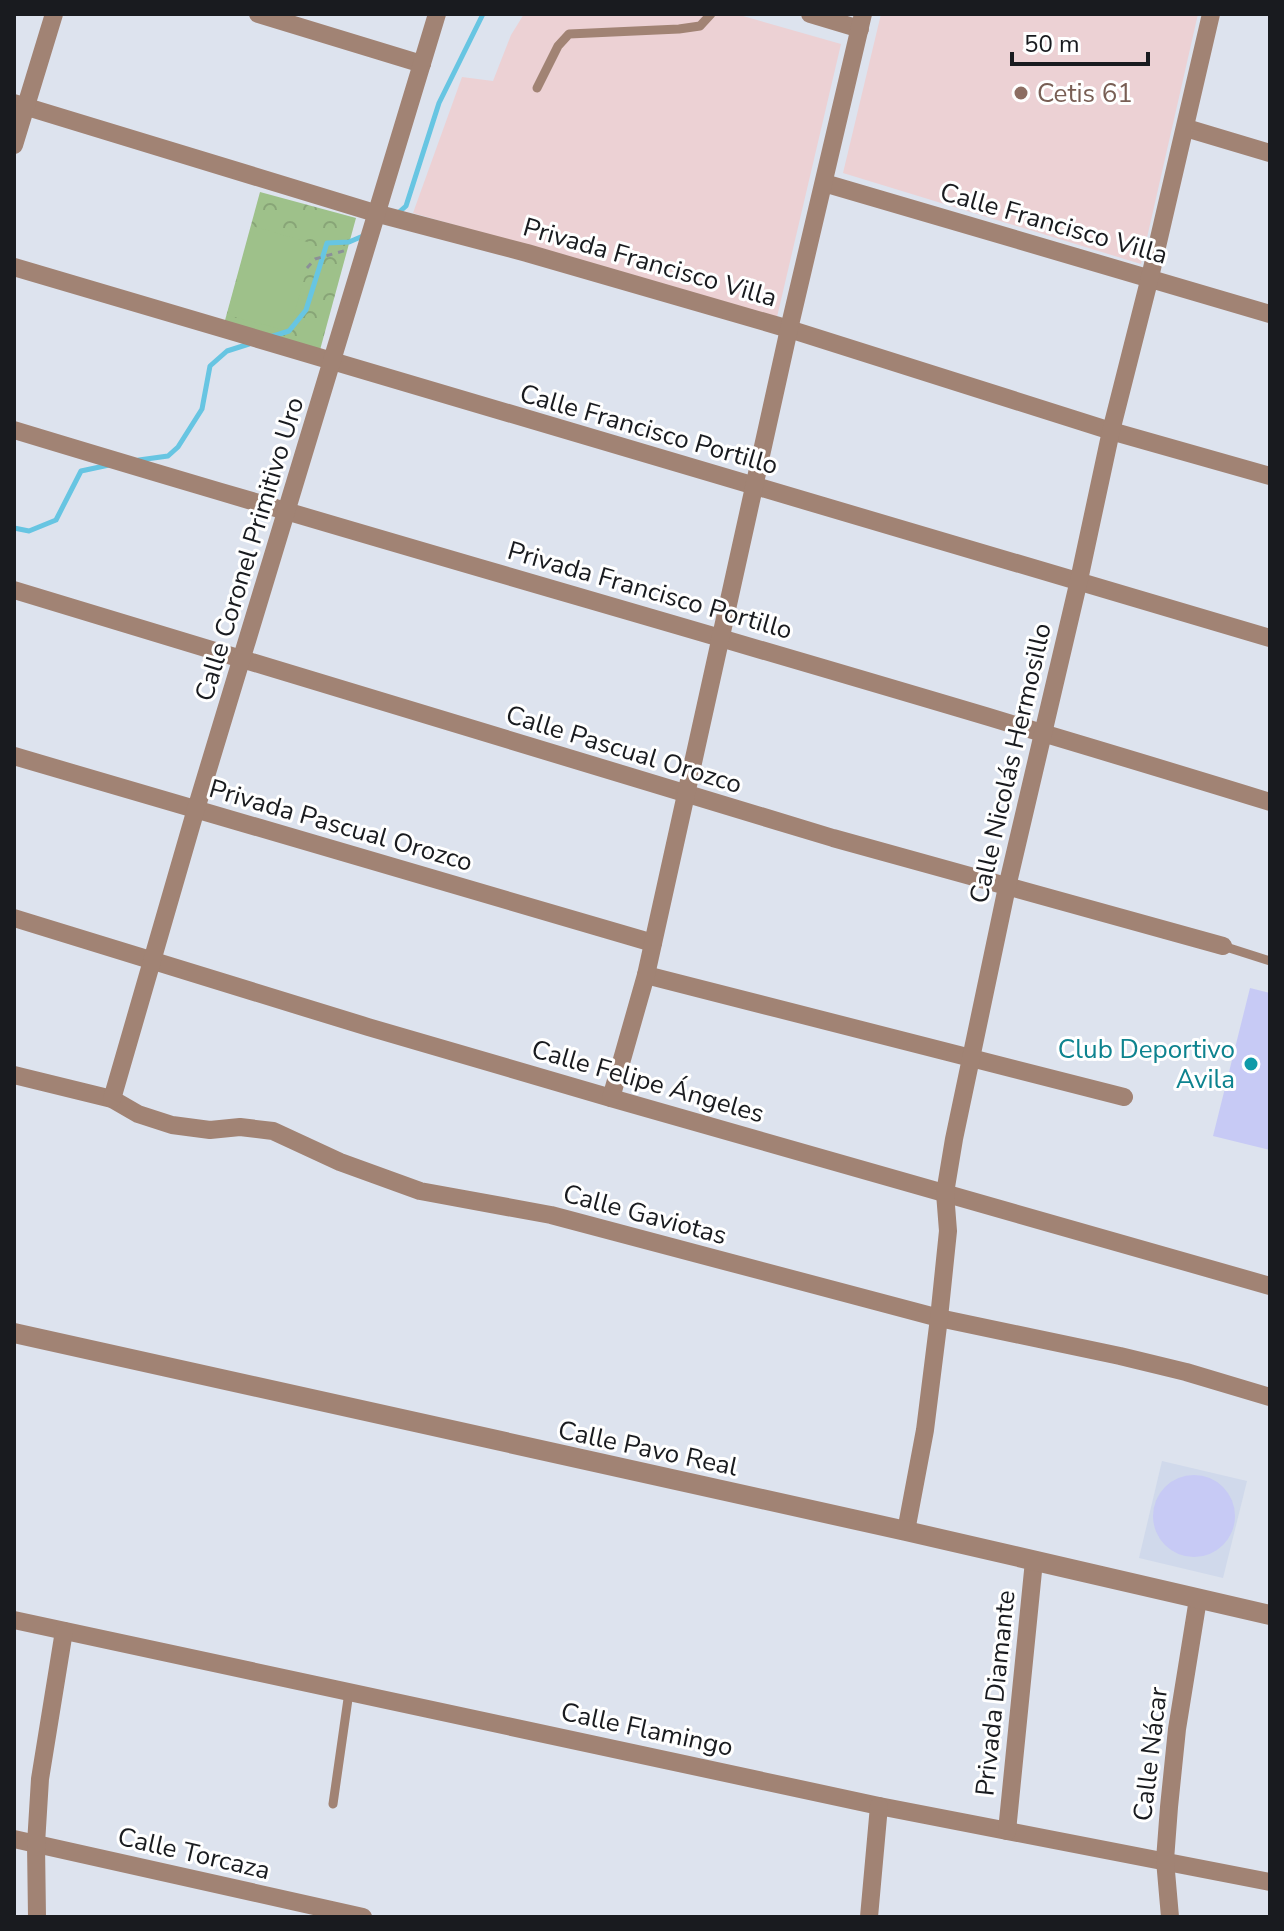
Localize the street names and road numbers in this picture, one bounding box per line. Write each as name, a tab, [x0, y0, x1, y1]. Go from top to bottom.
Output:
street label: Calle Francisco Villa	[936, 174, 1172, 273]
street label: Privada Francisco Villa	[519, 209, 781, 315]
street label: Calle Francisco Portillo	[516, 376, 782, 483]
street label: Calle Coronel Primitivo Uro	[187, 393, 312, 705]
street label: Privada Francisco Portillo	[504, 533, 796, 648]
street label: Calle Nicolás Hermosillo	[961, 619, 1060, 907]
street label: Calle Pascual Orozco	[502, 697, 746, 802]
street label: Privada Pascual Orozco	[205, 771, 477, 880]
street label: Calle Felipe Ángeles	[528, 1032, 768, 1131]
street label: Calle Gaviotas	[559, 1176, 731, 1253]
street label: Calle Pavo Real	[555, 1412, 741, 1485]
street label: Privada Diamante	[967, 1588, 1024, 1798]
street label: Calle Nácar	[1125, 1684, 1176, 1823]
street label: Calle Flamingo	[558, 1694, 736, 1765]
street label: Calle Torcaza	[114, 1819, 273, 1888]

